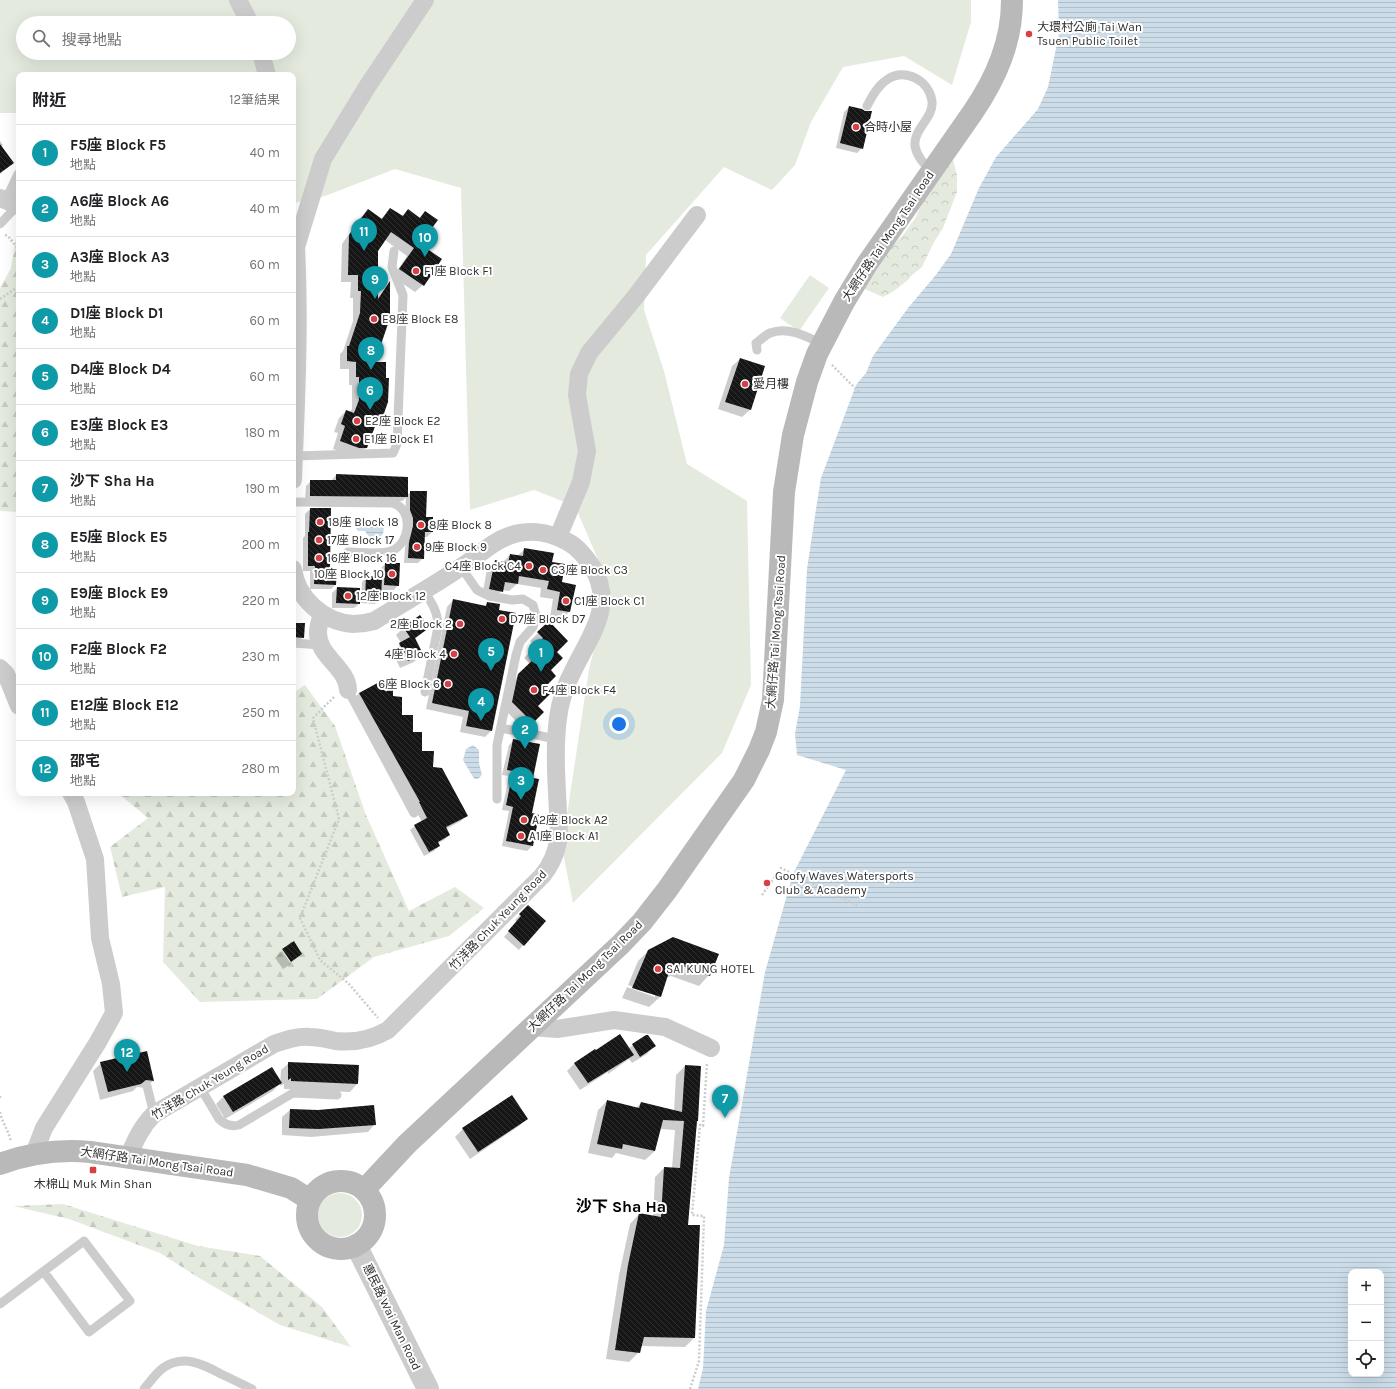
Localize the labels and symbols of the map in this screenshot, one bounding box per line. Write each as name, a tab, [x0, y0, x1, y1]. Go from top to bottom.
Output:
place label: 大環村公廁 Tai Wan Tsuen Public Toilet	[1037, 20, 1142, 48]
marker: 大環村公廁 Tai Wan Tsuen Public Toilet	[1024, 29, 1034, 39]
place label: 合時小屋	[864, 120, 912, 134]
marker: 合時小屋	[851, 122, 861, 132]
street label: 大網仔路 Tai Mong Tsai Road	[839, 168, 937, 304]
pin: 11	[351, 218, 377, 251]
pin: 10	[412, 224, 438, 257]
place label: F1座 Block F1	[424, 264, 493, 278]
pin: 9	[362, 266, 388, 299]
marker: F1座 Block F1	[411, 266, 421, 276]
place label: E8座 Block E8	[382, 312, 458, 326]
marker: E8座 Block E8	[369, 314, 379, 324]
pin: 8	[358, 337, 384, 370]
pin: 6	[357, 377, 383, 410]
place label: 愛月樓	[753, 377, 789, 391]
marker: 愛月樓	[740, 379, 750, 389]
place label: E2座 Block E2	[365, 414, 440, 428]
marker: E2座 Block E2	[352, 416, 362, 426]
place label: E1座 Block E1	[364, 432, 433, 446]
marker: E1座 Block E1	[351, 434, 361, 444]
place label: 18座 Block 18	[328, 515, 399, 529]
marker: 18座 Block 18	[315, 517, 325, 527]
place label: 8座 Block 8	[429, 518, 492, 532]
marker: 8座 Block 8	[416, 520, 426, 530]
place label: 17座 Block 17	[327, 533, 395, 547]
marker: 17座 Block 17	[314, 535, 324, 545]
place label: 9座 Block 9	[425, 540, 487, 554]
marker: 9座 Block 9	[412, 542, 422, 552]
place label: 16座 Block 16	[327, 551, 397, 565]
marker: 16座 Block 16	[314, 553, 324, 563]
street label: 大網仔路 Tai Mong Tsai Road	[764, 555, 788, 709]
place label: C4座 Block C4	[445, 559, 521, 573]
marker: C4座 Block C4	[524, 561, 534, 571]
place label: C3座 Block C3	[551, 563, 628, 577]
marker: C3座 Block C3	[538, 565, 548, 575]
place label: 10座 Block 10	[314, 567, 384, 581]
marker: 10座 Block 10	[387, 569, 397, 579]
place label: 12座 Block 12	[356, 589, 426, 603]
marker: 12座 Block 12	[343, 591, 353, 601]
place label: C1座 Block C1	[574, 594, 645, 608]
marker: C1座 Block C1	[561, 596, 571, 606]
place label: D7座 Block D7	[510, 612, 586, 626]
marker: D7座 Block D7	[497, 614, 507, 624]
place label: 2座 Block 2	[390, 617, 452, 631]
marker: 2座 Block 2	[455, 619, 465, 629]
pin: 5	[478, 638, 504, 671]
pin: 1	[528, 639, 554, 672]
place label: 4座 Block 4	[385, 647, 446, 661]
marker: 4座 Block 4	[449, 649, 459, 659]
place label: 6座 Block 6	[378, 677, 440, 691]
marker: 6座 Block 6	[443, 679, 453, 689]
place label: F4座 Block F4	[542, 683, 616, 697]
marker: F4座 Block F4	[529, 685, 539, 695]
pin: 4	[468, 688, 494, 721]
your location	[609, 714, 629, 734]
pin: 2	[512, 716, 538, 749]
pin: 3	[508, 767, 534, 800]
place label: A2座 Block A2	[532, 813, 608, 827]
marker: A2座 Block A2	[519, 815, 529, 825]
place label: A1座 Block A1	[529, 829, 599, 843]
marker: A1座 Block A1	[516, 831, 526, 841]
street label: 竹洋路 Chuk Yeung Road	[446, 867, 550, 973]
place label: Goofy Waves Watersports Club & Academy	[775, 869, 914, 897]
marker: Goofy Waves Watersports Club & Academy	[762, 878, 772, 888]
street label: 大網仔路 Tai Mong Tsai Road	[525, 917, 645, 1035]
place label: SAI KUNG HOTEL	[666, 962, 755, 976]
marker: SAI KUNG HOTEL	[653, 964, 663, 974]
pin: 12	[114, 1039, 140, 1072]
street label: 竹洋路 Chuk Yeung Road	[149, 1041, 271, 1123]
pin: 7	[712, 1085, 738, 1118]
street label: 大網仔路 Tai Mong Tsai Road	[80, 1144, 234, 1180]
marker: 木棉山 Muk Min Shan	[88, 1165, 98, 1175]
place label: 木棉山 Muk Min Shan	[34, 1177, 152, 1191]
district label: 沙下 Sha Ha	[576, 1197, 666, 1216]
street label: 惠民路 Wai Man Road	[360, 1261, 424, 1373]

